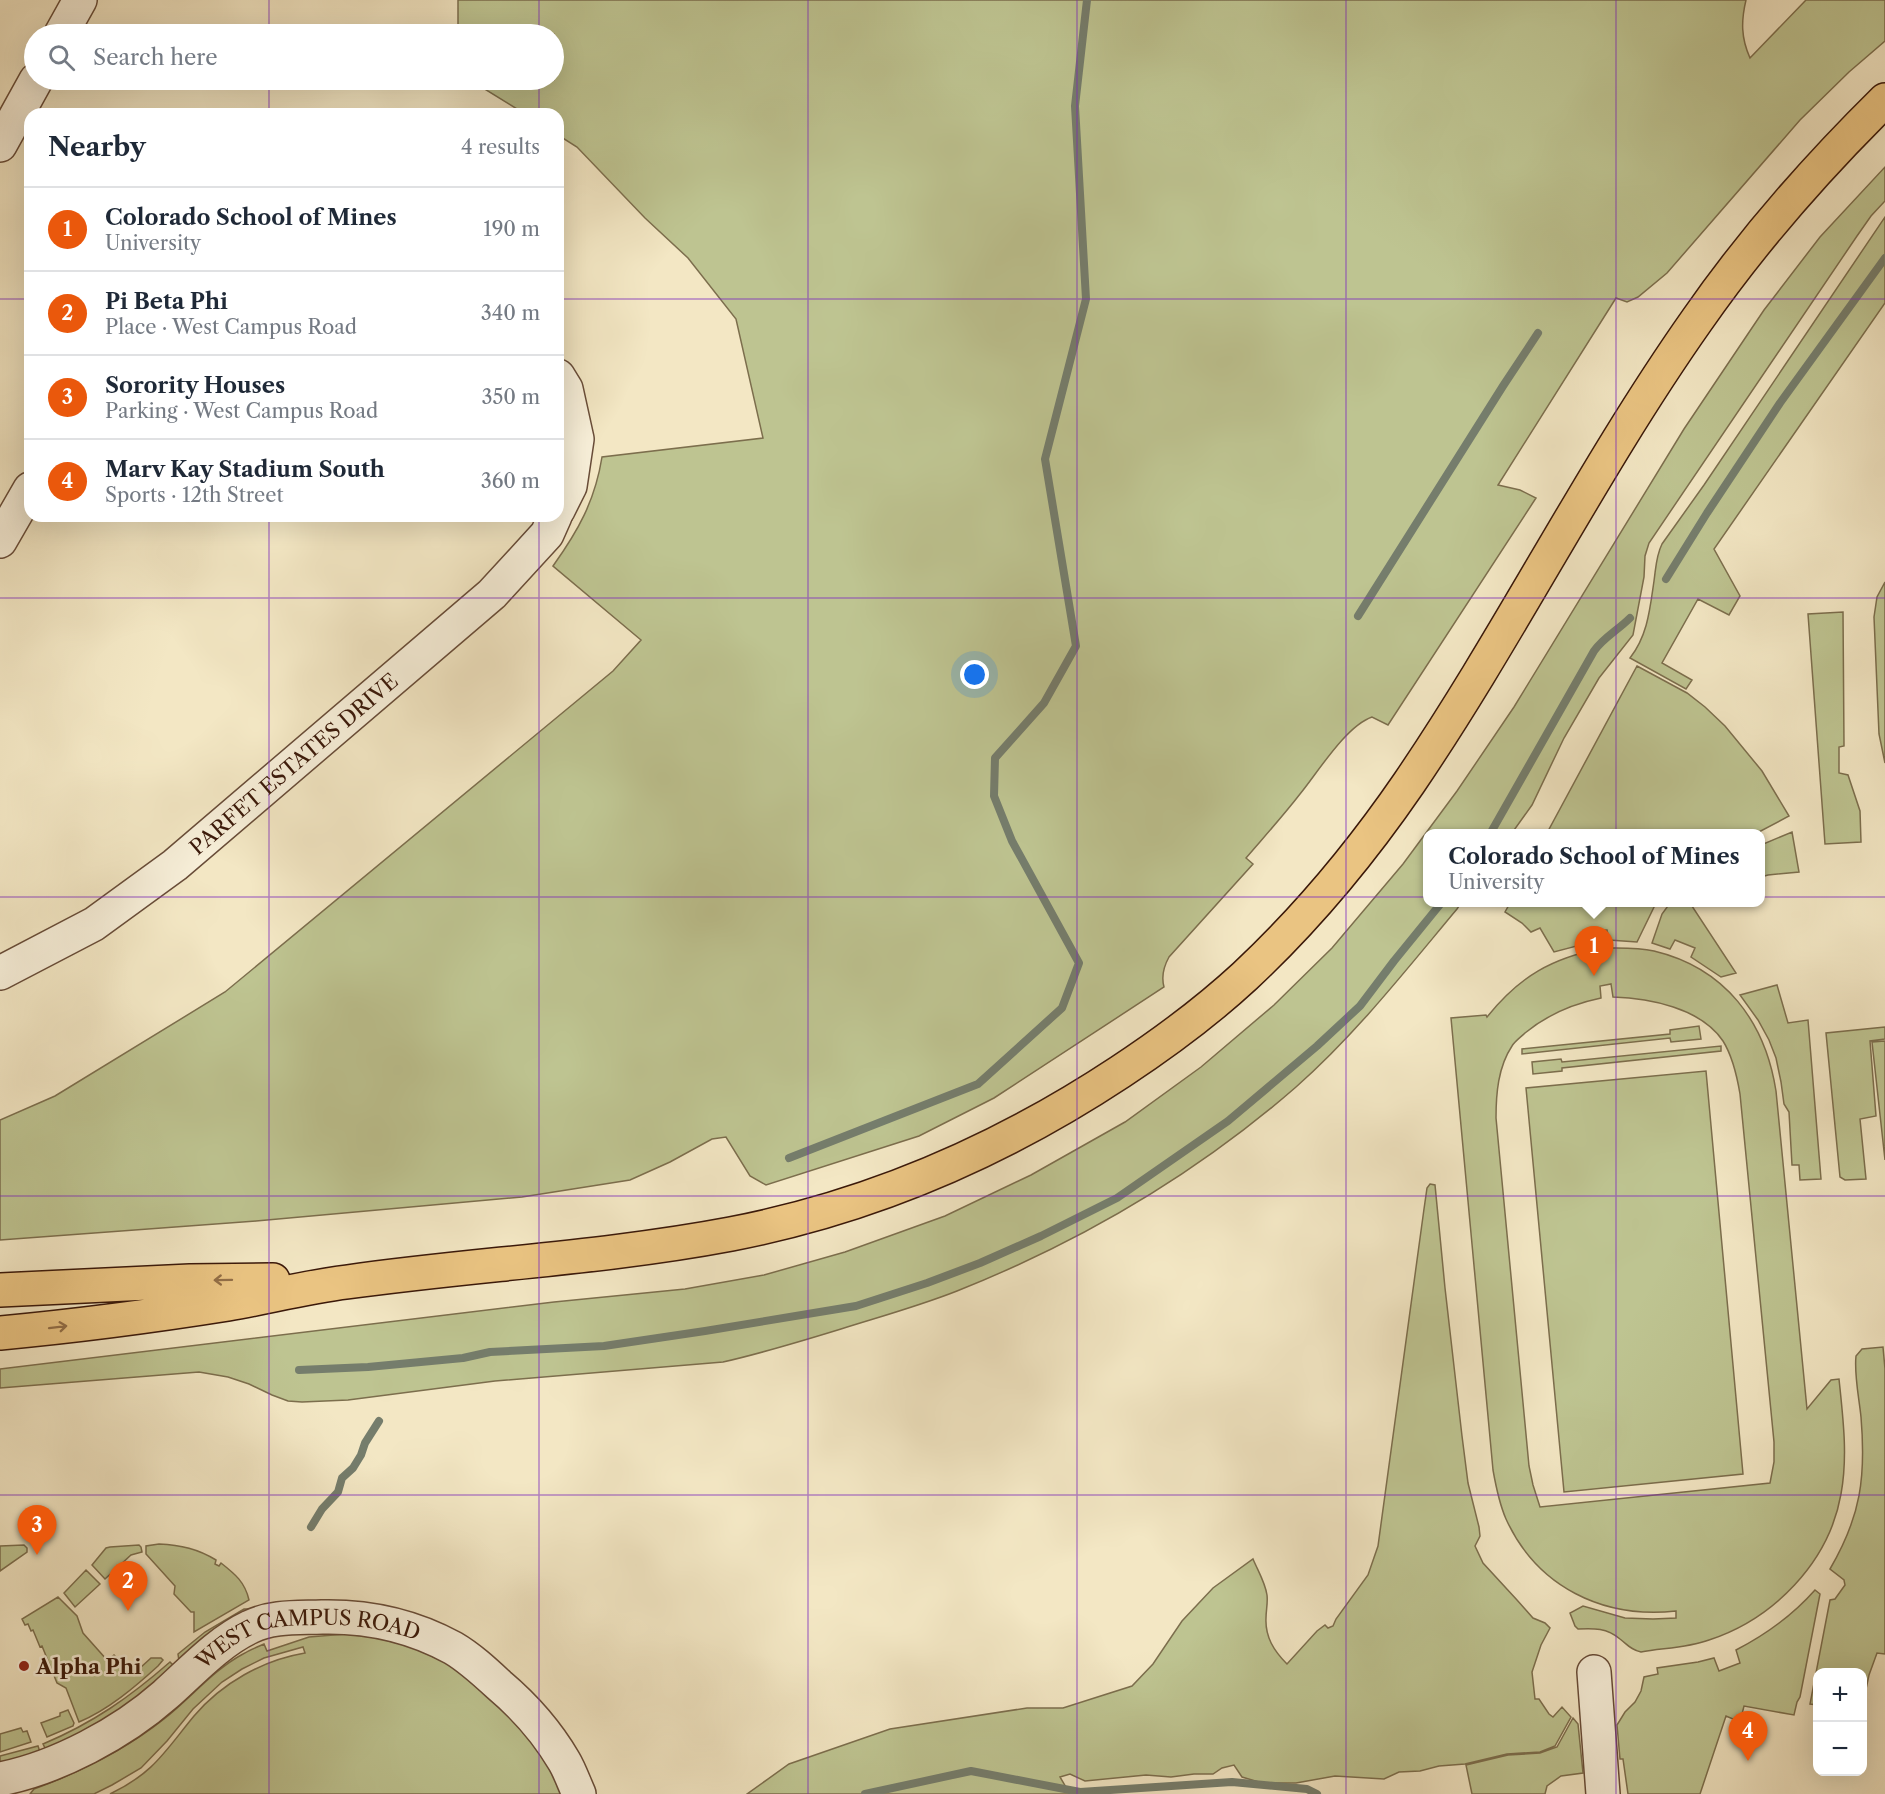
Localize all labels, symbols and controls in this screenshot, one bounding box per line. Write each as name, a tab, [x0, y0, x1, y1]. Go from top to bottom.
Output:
search box	[24, 24, 564, 90]
icon: search	[45, 41, 78, 74]
text: Search here	[93, 44, 218, 71]
text: Nearby	[48, 131, 146, 163]
text: 4 results	[461, 135, 540, 159]
text: Colorado School of Mines	[105, 204, 397, 231]
text: 1	[63, 217, 72, 241]
text: 190 m	[483, 217, 540, 241]
text: University	[105, 231, 201, 255]
text: Pi Beta Phi	[105, 288, 228, 315]
text: 2	[62, 301, 73, 325]
text: 340 m	[481, 301, 540, 325]
text: Place · West Campus Road	[105, 315, 357, 339]
text: Sorority Houses	[105, 372, 285, 399]
text: 3	[62, 385, 73, 409]
text: 350 m	[482, 385, 540, 409]
text: Parking · West Campus Road	[105, 399, 378, 423]
text: Marv Kay Stadium South	[105, 456, 385, 483]
text: 4	[62, 469, 73, 493]
text: 360 m	[481, 469, 540, 493]
text: Sports · 12th Street	[105, 483, 283, 507]
your location	[960, 660, 989, 689]
street label: PARFET ESTATES DRIVE	[184, 668, 403, 860]
popup	[1423, 829, 1765, 907]
text: Colorado School of Mines	[1448, 843, 1740, 870]
text: University	[1448, 870, 1544, 894]
pin: 1	[1574, 926, 1614, 976]
one-way arrow	[213, 1274, 233, 1286]
one-way arrow	[48, 1322, 68, 1333]
pin: 3	[18, 1506, 57, 1555]
pin: 2	[108, 1562, 148, 1611]
street label: WEST CAMPUS ROAD	[190, 1604, 424, 1674]
place label: Alpha Phi	[35, 1654, 142, 1679]
marker: Alpha Phi	[17, 1659, 31, 1673]
map controls	[1813, 1668, 1867, 1776]
button: +	[1813, 1668, 1867, 1722]
pin: 4	[1728, 1712, 1768, 1761]
button: −	[1813, 1722, 1867, 1776]

